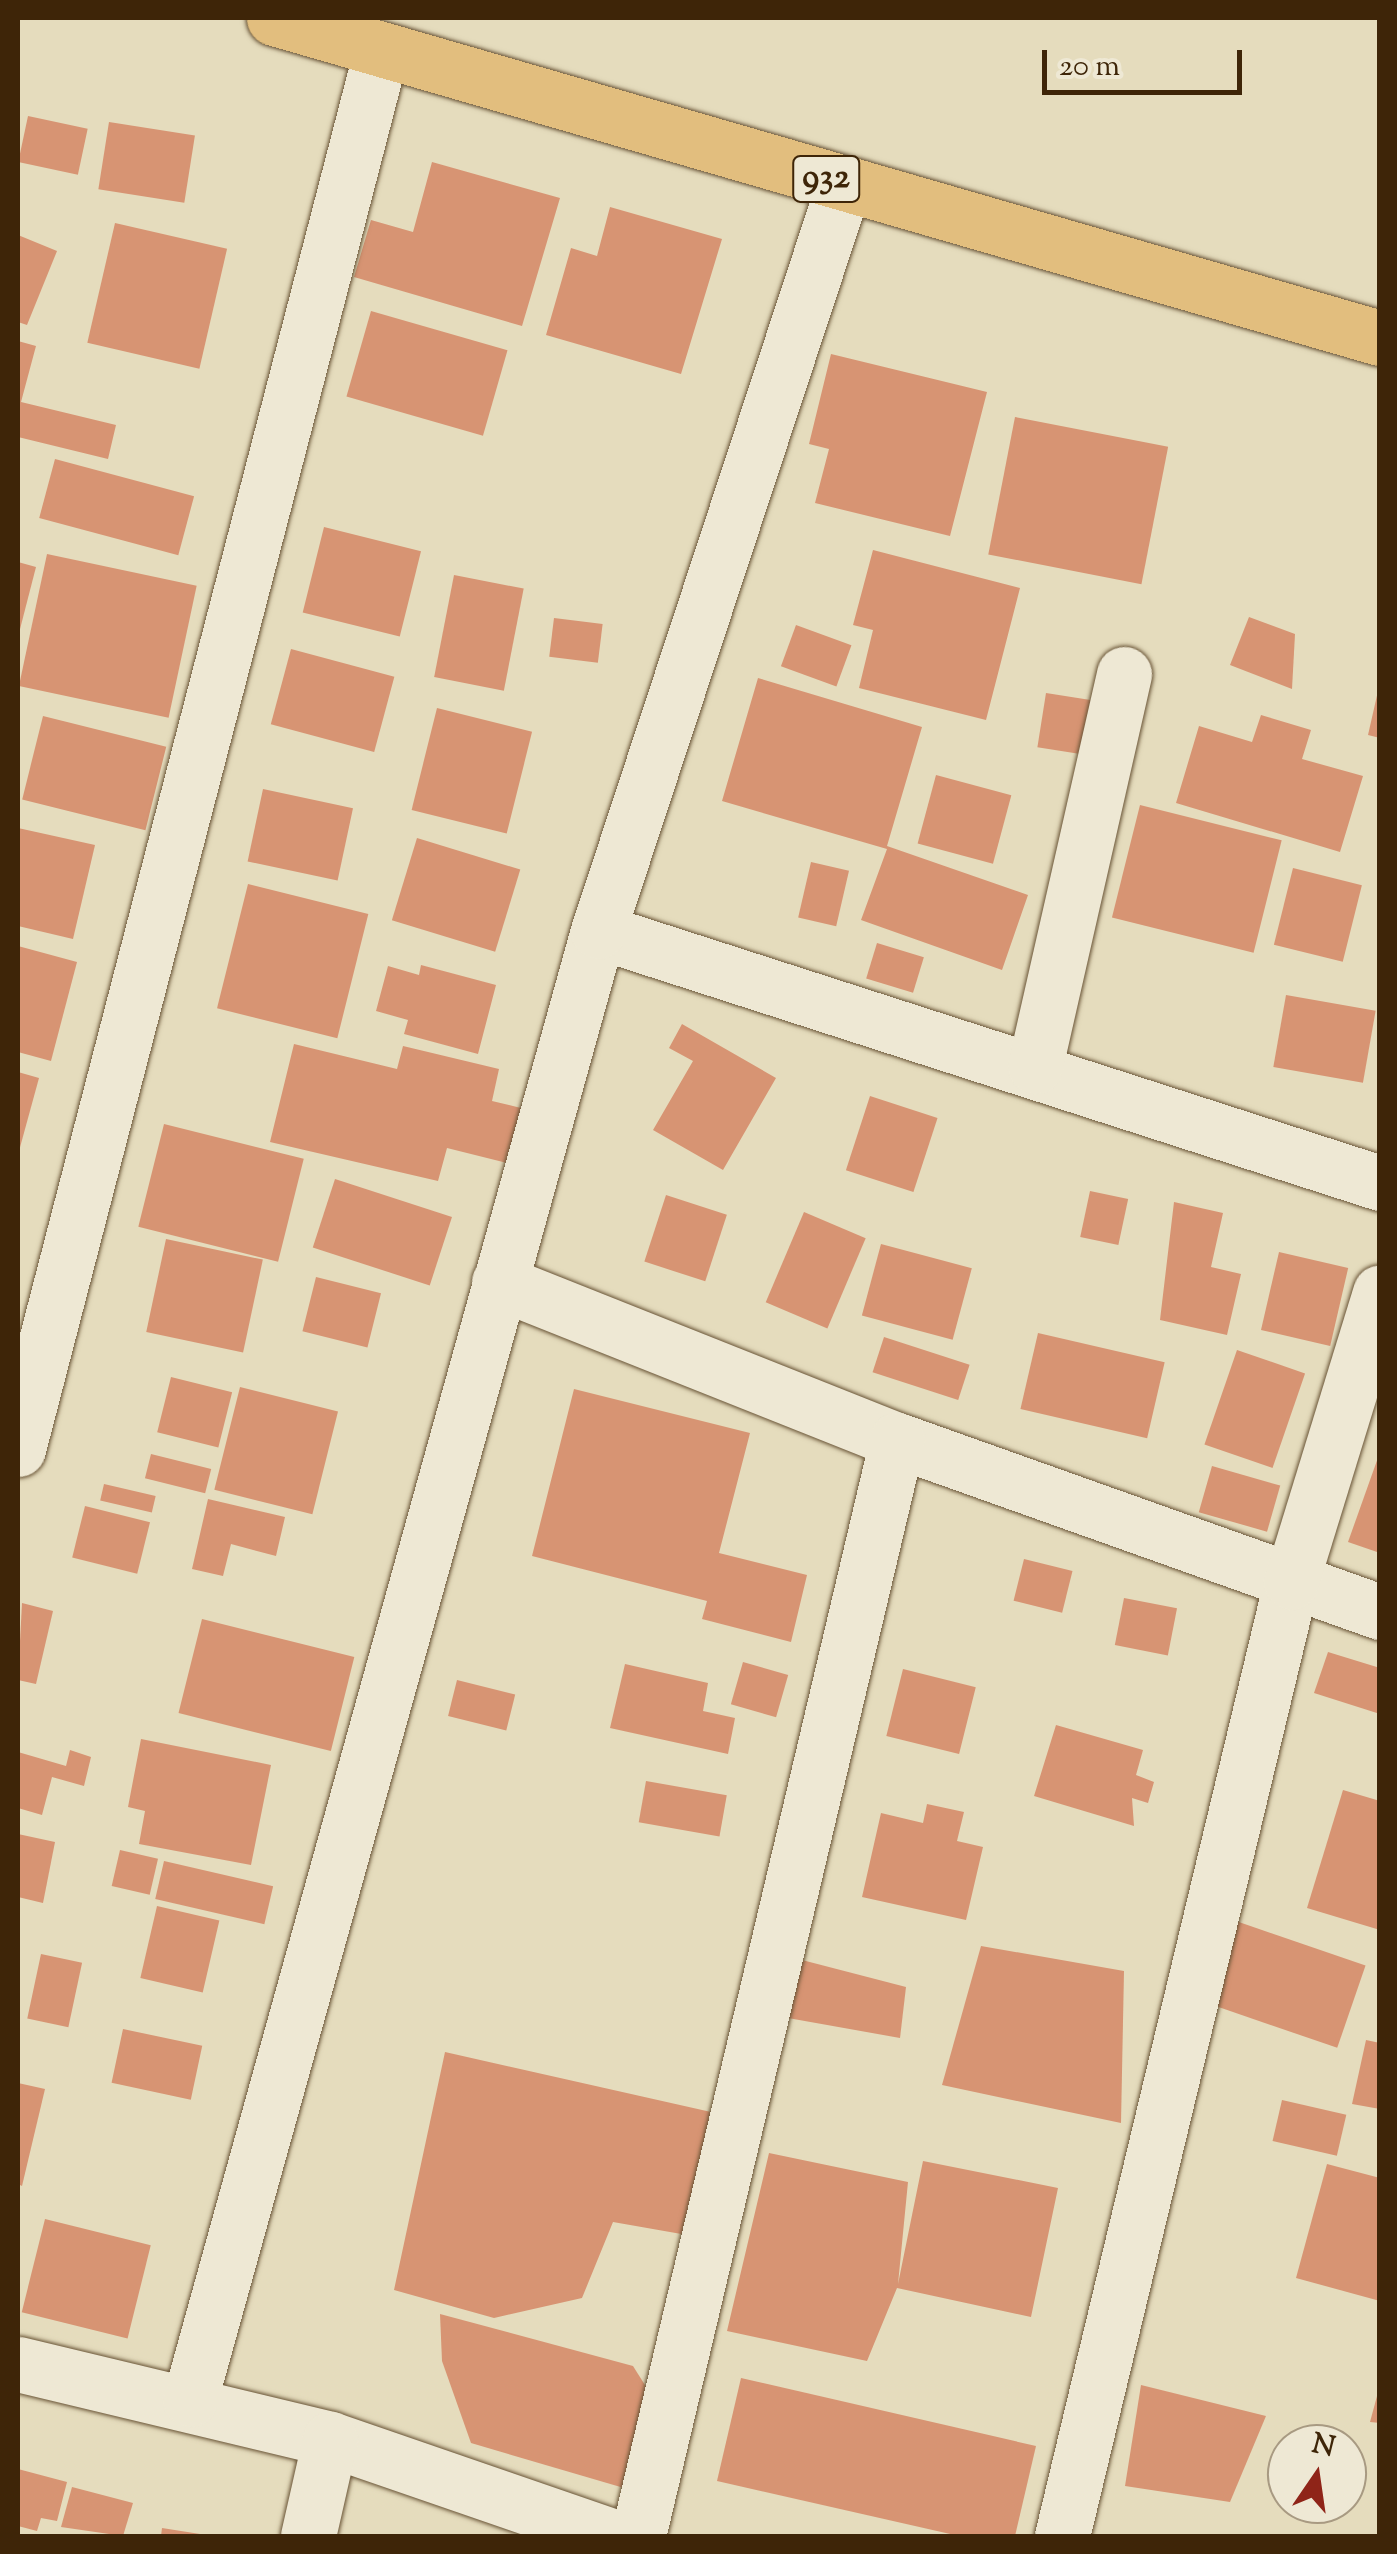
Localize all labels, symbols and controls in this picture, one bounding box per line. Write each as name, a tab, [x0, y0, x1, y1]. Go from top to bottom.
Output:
scale bar	[1047, 30, 1247, 92]
text: 20 m	[1059, 46, 1120, 89]
road number: 932	[791, 149, 861, 209]
north arrow	[1267, 2424, 1367, 2524]
text: N	[1308, 2425, 1339, 2469]

